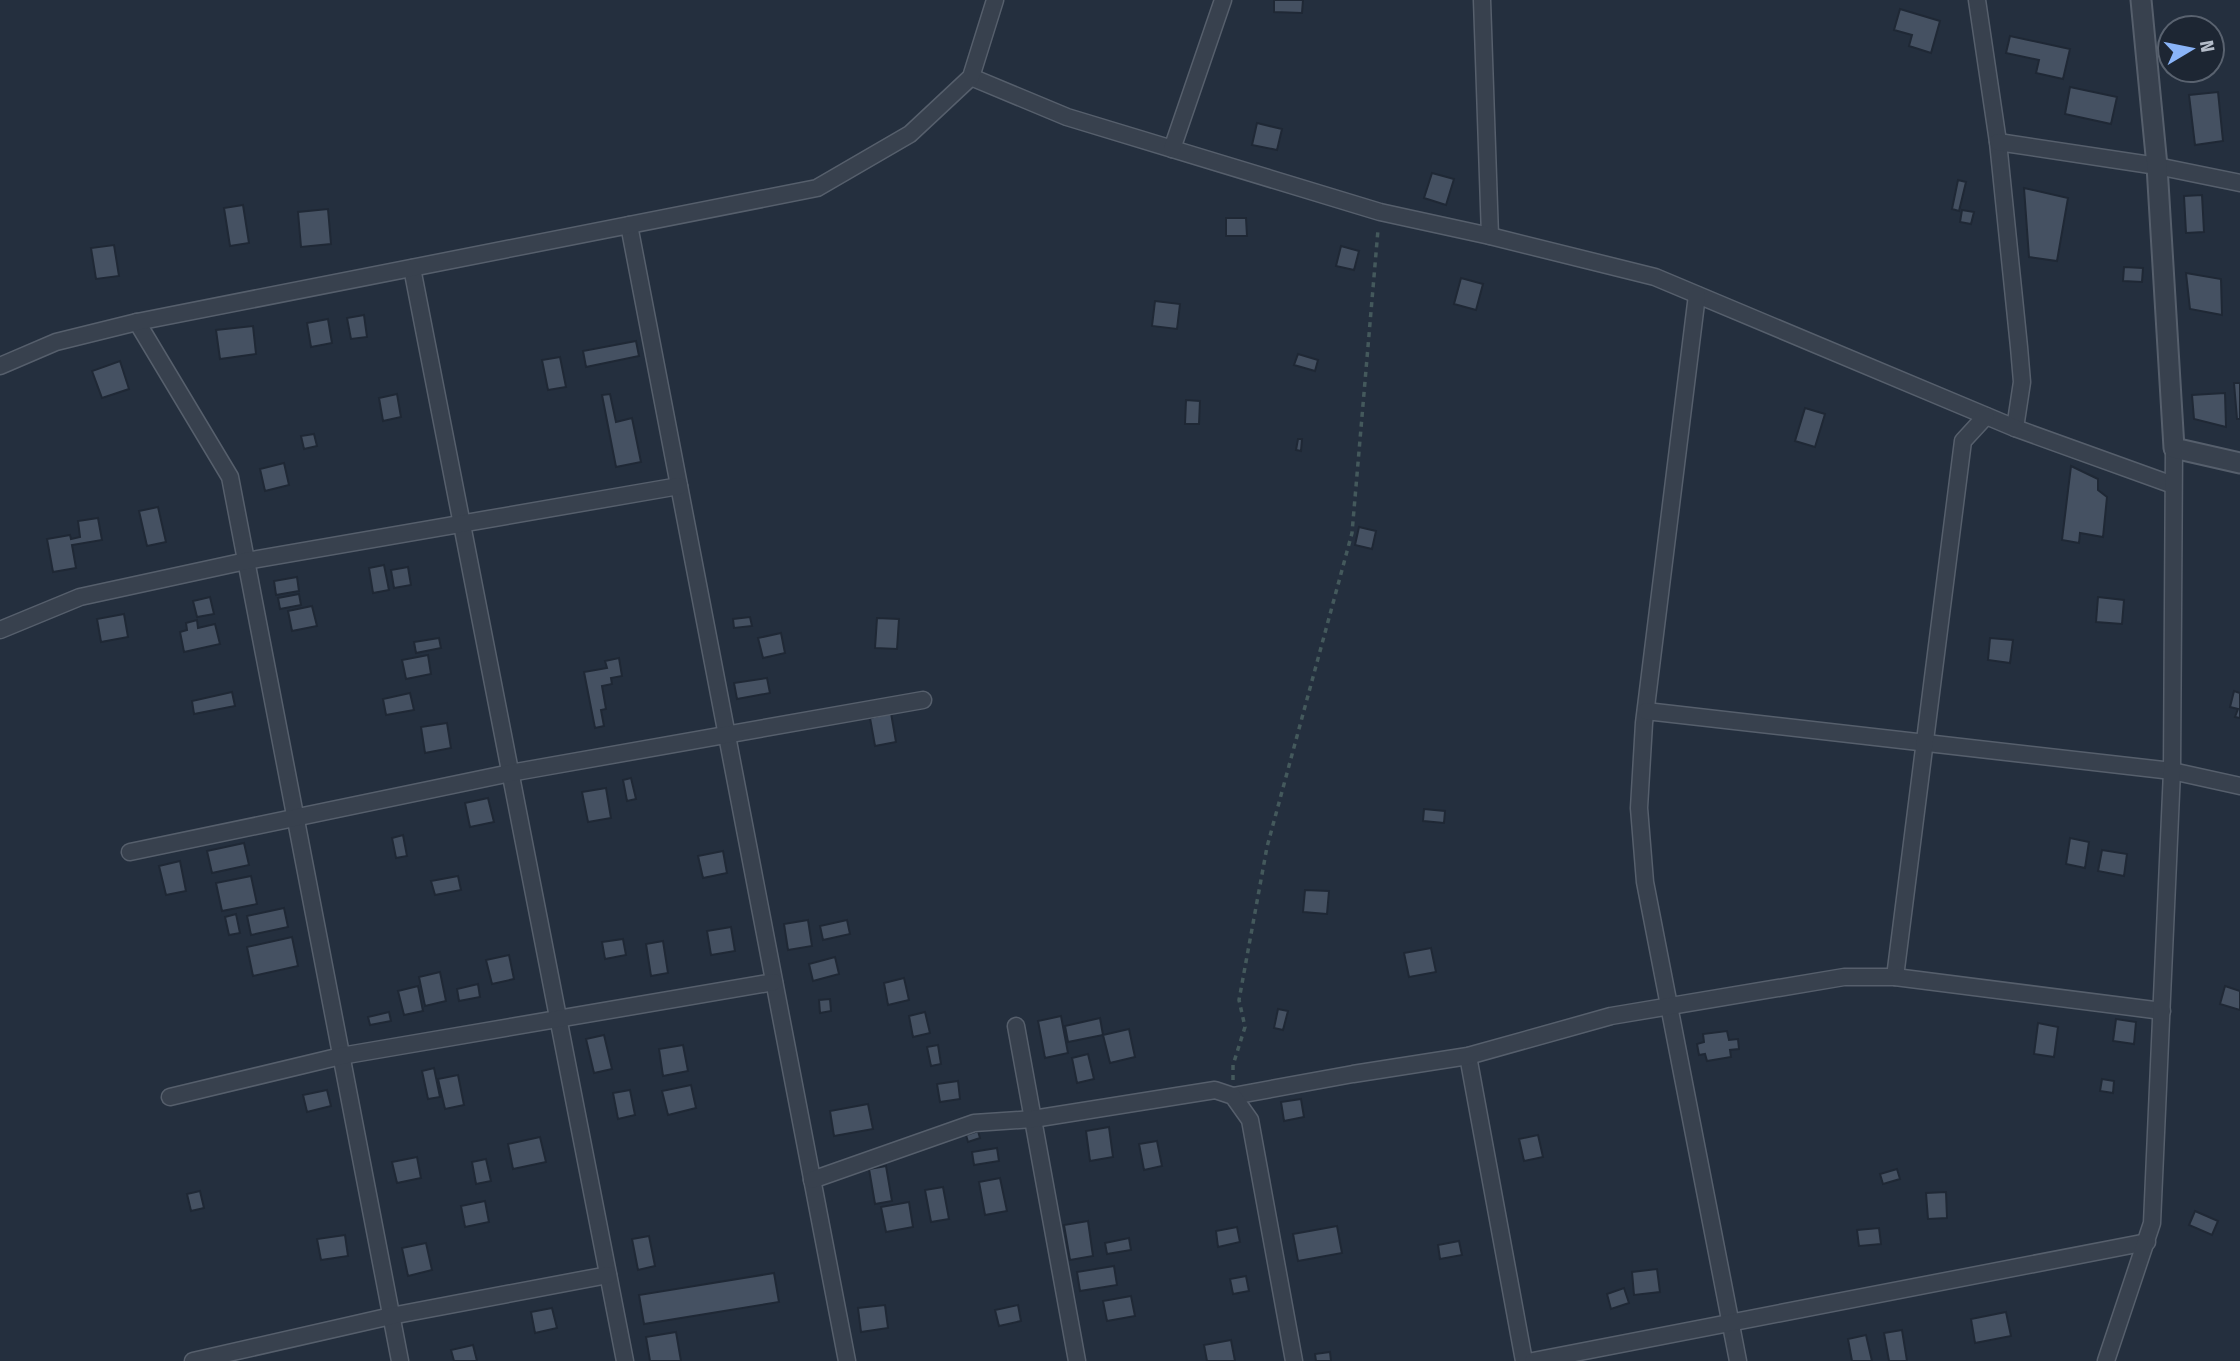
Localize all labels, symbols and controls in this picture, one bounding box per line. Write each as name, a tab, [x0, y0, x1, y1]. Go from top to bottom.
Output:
north arrow	[2156, 14, 2226, 84]
text: N	[2195, 39, 2220, 54]

